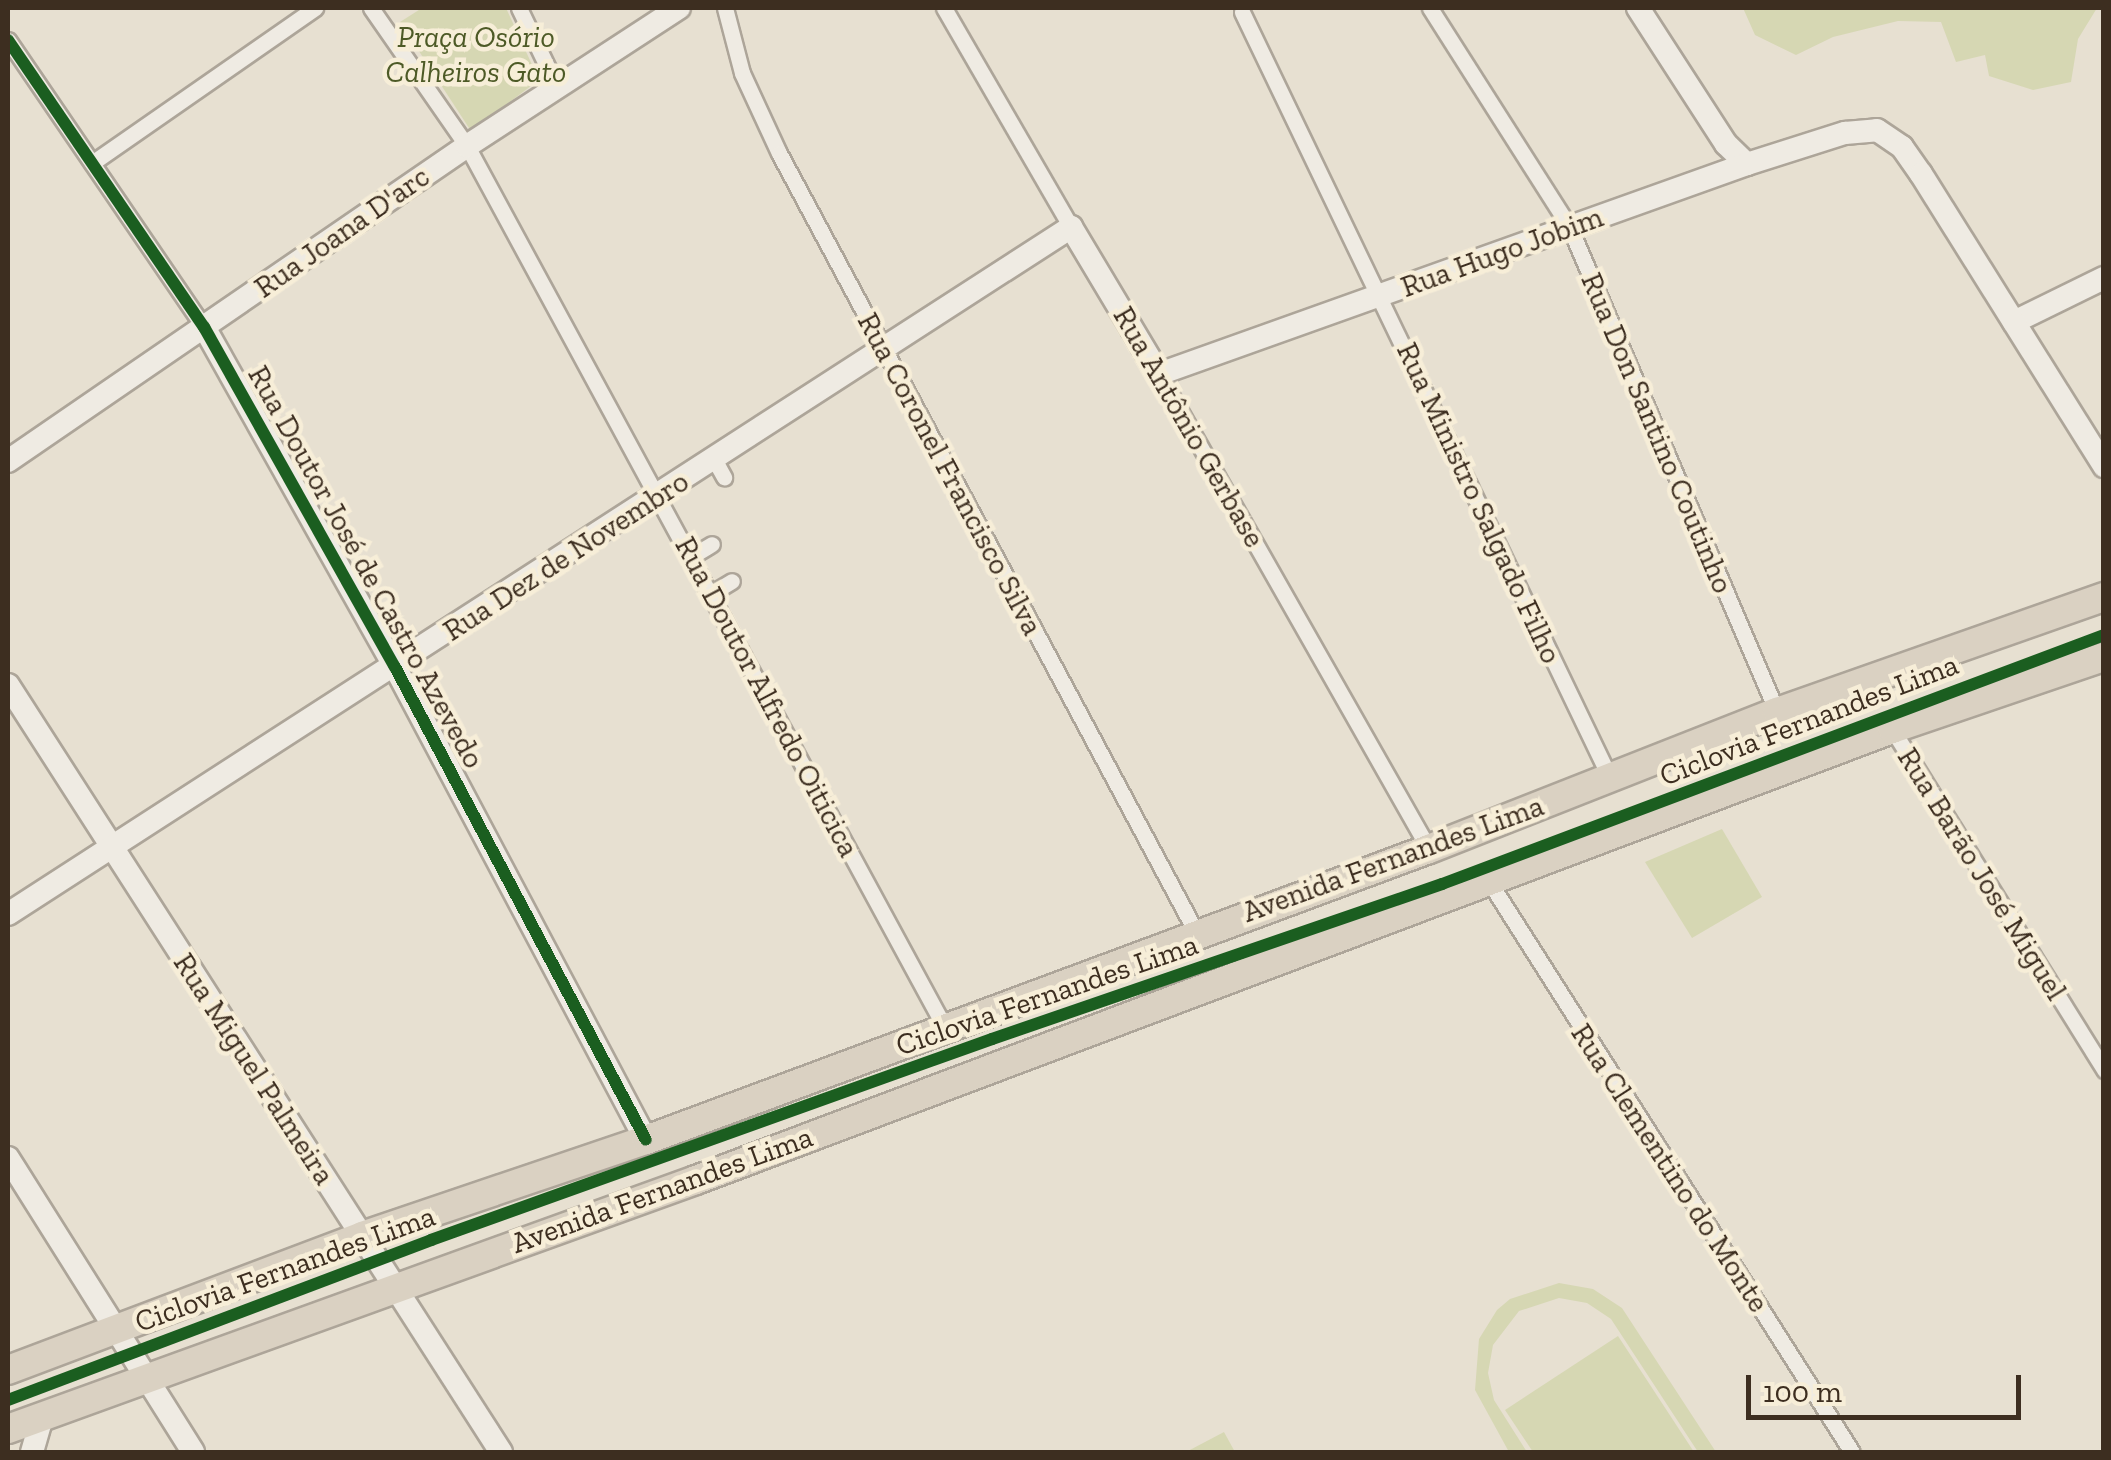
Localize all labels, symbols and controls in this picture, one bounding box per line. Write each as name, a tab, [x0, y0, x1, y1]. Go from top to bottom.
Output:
park label: Praça Osório Calheiros Gato	[386, 19, 566, 90]
street label: Rua Joana D'arc	[247, 158, 437, 306]
street label: Rua Hugo Jobim	[1396, 199, 1608, 305]
street label: Rua Don Santino Coutinho	[1573, 268, 1741, 598]
street label: Rua Antônio Gerbase	[1105, 300, 1273, 554]
street label: Rua Coronel Francisco Silva	[850, 307, 1050, 641]
street label: Rua Ministro Salgado Filho	[1389, 337, 1569, 669]
street label: Rua Doutor José de Castro Azevedo	[240, 359, 492, 775]
street label: Rua Dez de Novembro	[437, 463, 695, 649]
street label: Rua Doutor Alfredo Oiticica	[667, 530, 867, 864]
street label: Ciclovia Fernandes Lima	[1655, 646, 1963, 794]
street label: Rua Barão José Miguel	[1890, 741, 2074, 1007]
street label: Avenida Fernandes Lima	[1238, 788, 1548, 930]
street label: Ciclovia Fernandes Lima	[891, 926, 1203, 1064]
street label: Rua Miguel Palmeira	[166, 947, 342, 1191]
street label: Rua Clementino do Monte	[1563, 1017, 1777, 1319]
street label: Avenida Fernandes Lima	[507, 1119, 817, 1261]
street label: Ciclovia Fernandes Lima	[130, 1198, 440, 1340]
scale bar	[1751, 1355, 2026, 1417]
text: 100 m	[1763, 1374, 1842, 1410]

